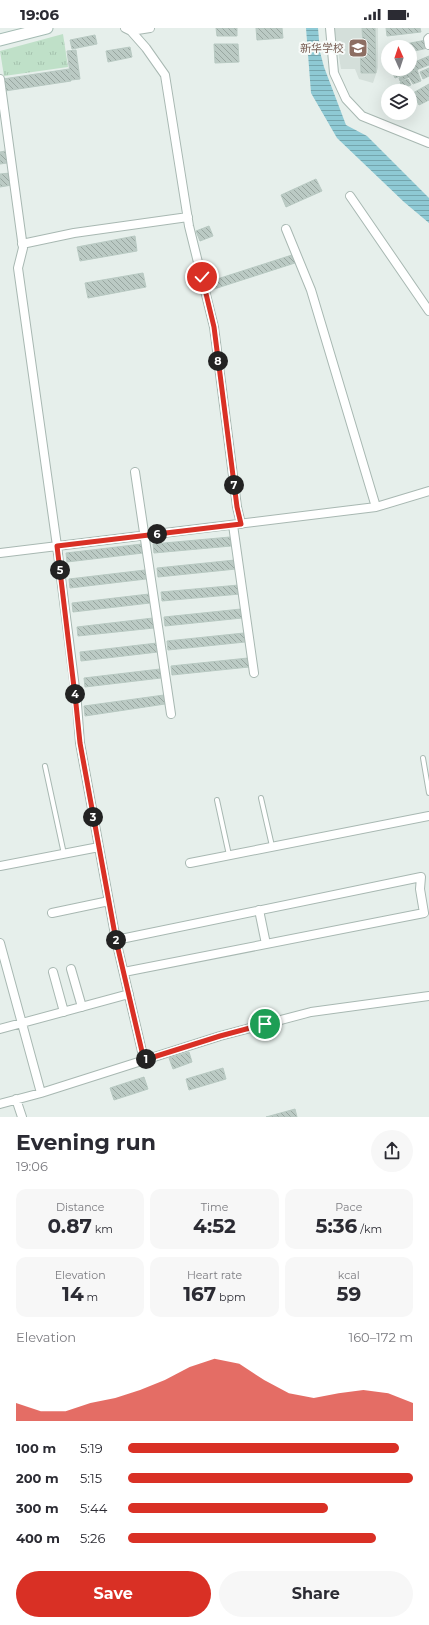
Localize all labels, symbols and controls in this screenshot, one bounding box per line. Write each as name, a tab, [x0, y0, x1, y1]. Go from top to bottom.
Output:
text: 19:06	[20, 5, 59, 24]
school or university icon: 新华学校	[347, 37, 369, 59]
north arrow	[381, 40, 417, 76]
map controls	[381, 40, 417, 120]
place label: 新华学校	[300, 41, 344, 55]
button: layers	[381, 84, 417, 120]
pin	[185, 260, 219, 294]
icon: check	[191, 266, 213, 288]
pin: 8	[208, 351, 228, 371]
text: 8	[214, 354, 222, 368]
pin: 7	[224, 475, 244, 495]
text: 7	[231, 478, 237, 492]
pin: 6	[147, 524, 167, 544]
text: 6	[153, 527, 161, 541]
pin: 5	[50, 560, 70, 580]
text: 5	[57, 563, 63, 577]
pin: 4	[65, 684, 85, 704]
text: 4	[71, 687, 79, 701]
pin: 3	[83, 807, 103, 827]
text: 3	[90, 810, 96, 824]
pin: 2	[106, 930, 126, 950]
text: 2	[113, 933, 119, 947]
pin	[248, 1007, 282, 1041]
icon: arrive	[254, 1013, 276, 1035]
pin: 1	[136, 1049, 156, 1069]
text: 1	[144, 1052, 148, 1066]
text: Evening run	[16, 1129, 156, 1156]
button: share	[371, 1130, 413, 1172]
text: 19:06	[16, 1158, 48, 1174]
text: Distance	[56, 1200, 104, 1214]
text: Time	[201, 1200, 228, 1214]
text: Pace	[335, 1200, 362, 1214]
text: 0.87	[47, 1214, 92, 1238]
text: 4:52	[193, 1214, 236, 1238]
text: 5:36	[316, 1214, 357, 1238]
text: km	[92, 1222, 113, 1236]
text: /km	[357, 1222, 382, 1236]
text: Elevation	[55, 1268, 106, 1282]
text: Heart rate	[187, 1268, 242, 1282]
text: kcal	[338, 1268, 360, 1282]
text: 14	[62, 1282, 84, 1306]
text: 167	[183, 1282, 216, 1306]
text: 59	[337, 1282, 361, 1306]
text: m	[84, 1290, 98, 1304]
text: bpm	[216, 1290, 246, 1304]
text: Elevation	[16, 1329, 76, 1345]
text: 160–172 m	[348, 1329, 413, 1345]
text: 100 m	[16, 1440, 56, 1456]
text: 5:19	[80, 1440, 103, 1456]
text: 200 m	[16, 1470, 59, 1486]
text: 5:15	[80, 1470, 102, 1486]
text: 300 m	[16, 1500, 59, 1516]
text: 5:44	[80, 1500, 107, 1516]
text: 400 m	[16, 1530, 60, 1546]
text: 5:26	[80, 1530, 105, 1546]
button: Save	[16, 1571, 211, 1617]
button: Share	[219, 1571, 413, 1617]

